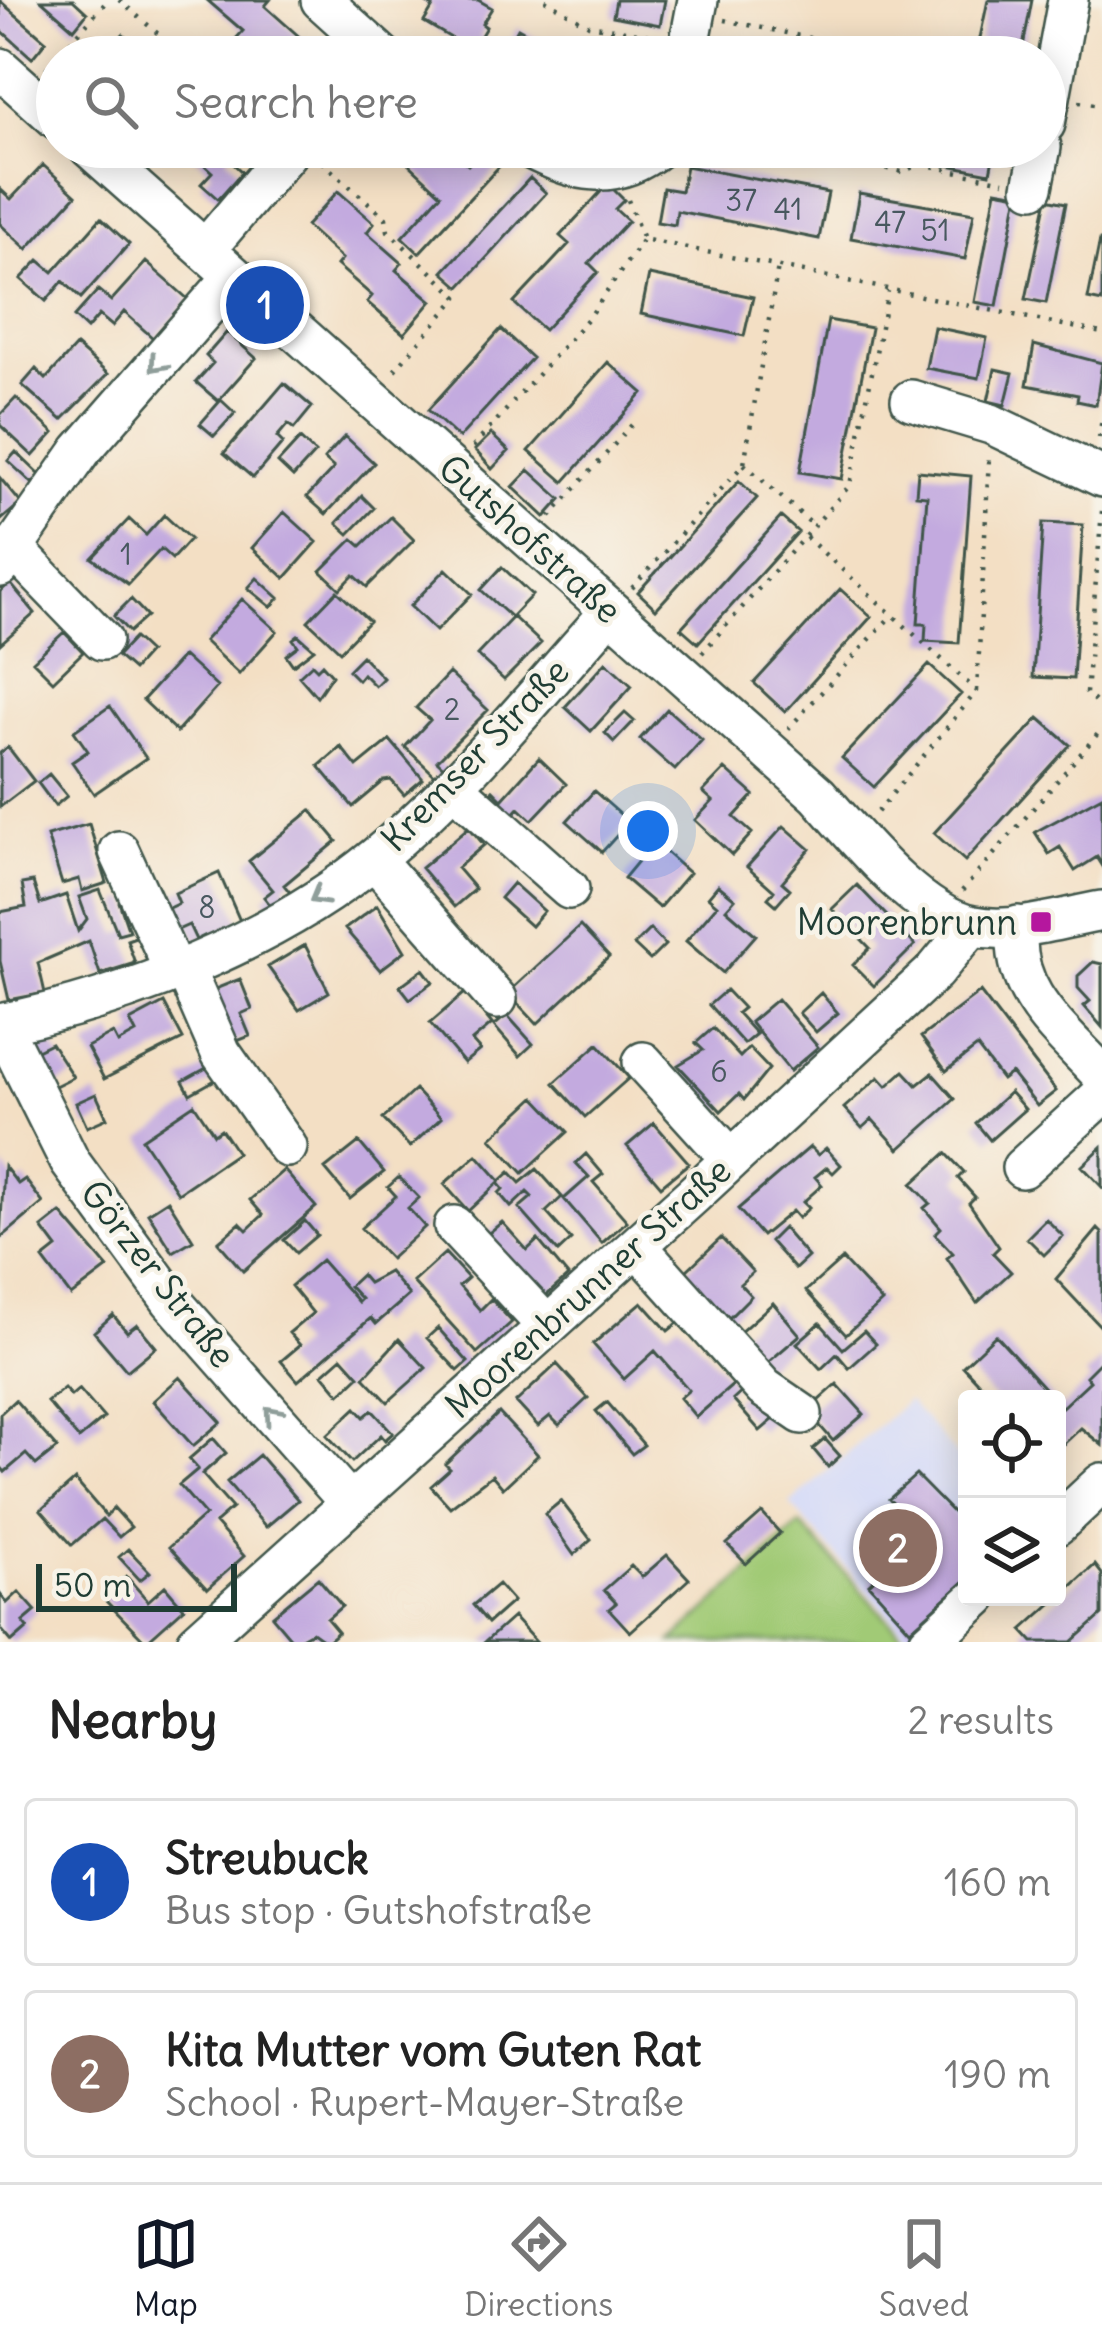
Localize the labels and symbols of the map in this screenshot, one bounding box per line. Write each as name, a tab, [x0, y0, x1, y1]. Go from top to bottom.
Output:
house number: 37	[725, 181, 757, 219]
house number: 41	[774, 190, 802, 228]
house number: 47	[874, 203, 906, 241]
house number: 51	[920, 211, 950, 249]
pin: 1	[226, 260, 304, 350]
one-way arrow	[150, 350, 171, 372]
street label: Gutshofstraße	[429, 445, 631, 633]
house number: 1	[120, 535, 132, 573]
street label: Kremser Straße	[372, 649, 578, 861]
house number: 2	[444, 690, 460, 728]
your location	[618, 801, 678, 861]
one-way arrow	[309, 882, 331, 905]
house number: 8	[198, 888, 216, 926]
place label: Moorenbrunn	[796, 900, 1017, 945]
marker: Moorenbrunn	[1028, 909, 1054, 935]
house number: 6	[710, 1052, 728, 1090]
street label: Moorenbrunner Straße	[436, 1148, 740, 1428]
street label: Görzer Straße	[71, 1171, 245, 1377]
one-way arrow	[265, 1406, 286, 1428]
pin: 2	[859, 1503, 937, 1593]
scale bar	[36, 1558, 237, 1611]

